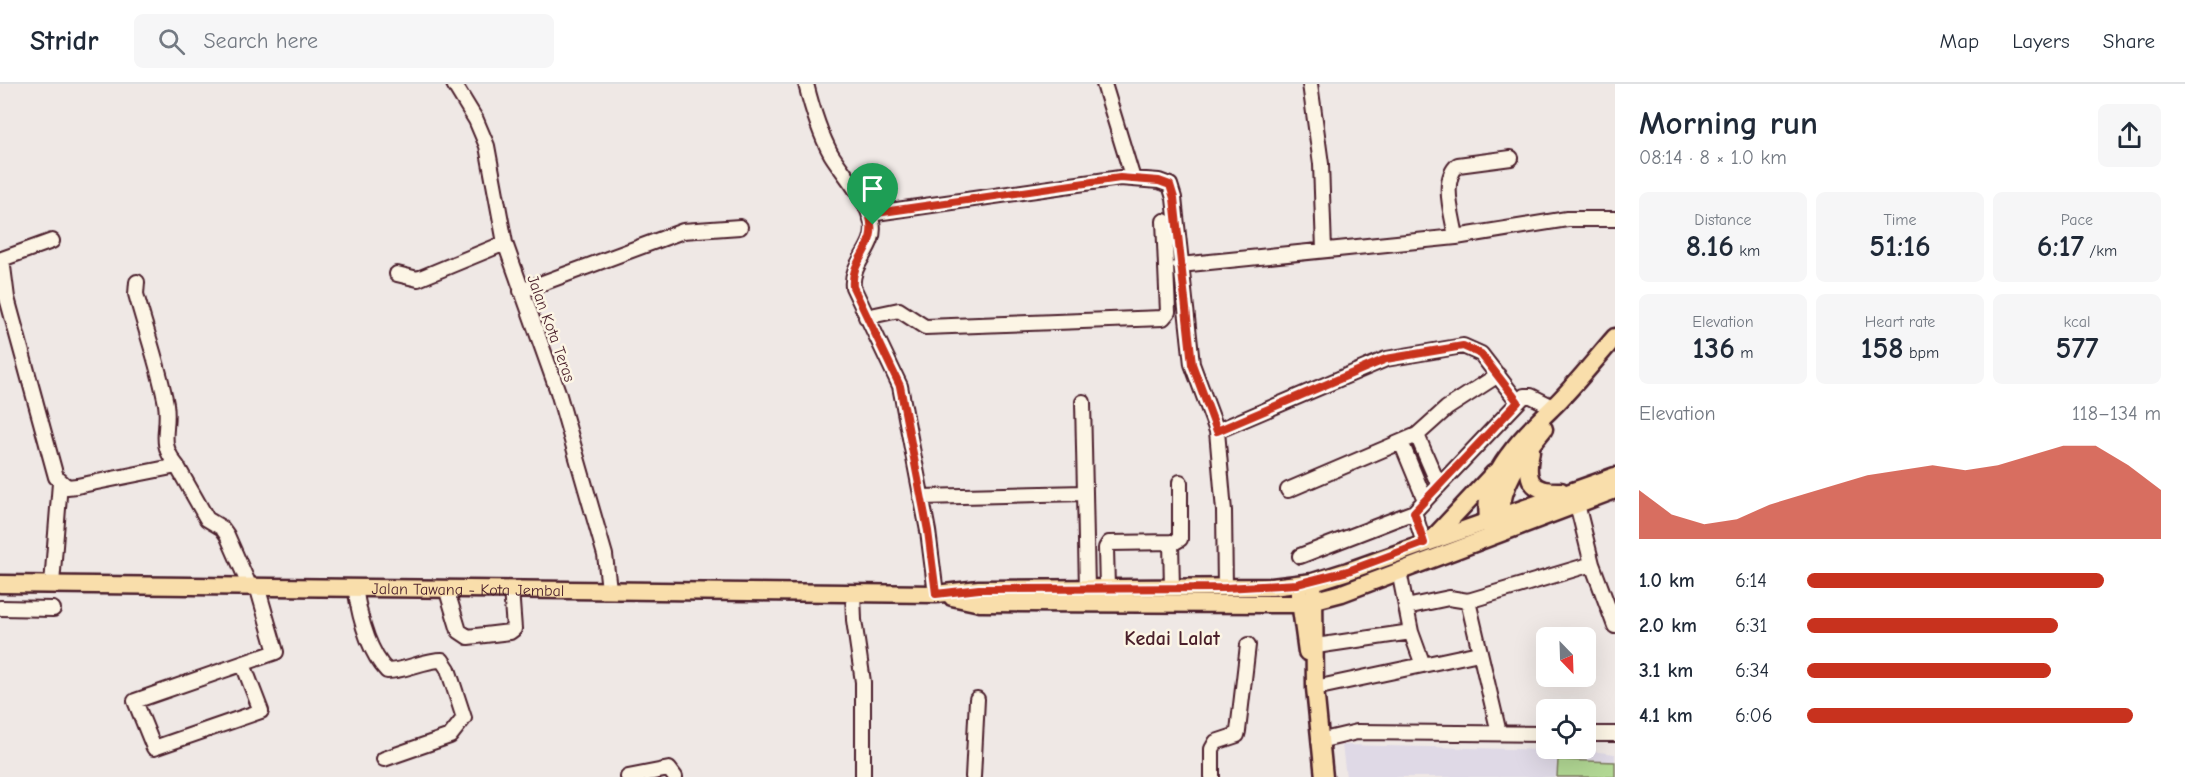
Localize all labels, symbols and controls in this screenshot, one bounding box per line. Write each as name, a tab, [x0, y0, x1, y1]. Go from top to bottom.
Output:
search box	[134, 14, 554, 68]
text: Stridr	[30, 25, 98, 57]
icon: search	[155, 25, 188, 58]
text: Search here	[203, 28, 318, 54]
text: Map	[1940, 29, 1979, 53]
text: Layers	[2012, 29, 2070, 53]
text: Share	[2103, 29, 2155, 53]
text: Morning run	[1639, 104, 1818, 142]
button: share	[2098, 104, 2161, 167]
text: 08:14 · 8 × 1.0 km	[1639, 146, 1787, 169]
pin	[847, 163, 898, 225]
icon: arrive	[856, 172, 889, 205]
text: Distance	[1694, 211, 1752, 229]
text: Time	[1883, 211, 1917, 229]
text: Pace	[2061, 211, 2093, 229]
text: 8.16	[1686, 229, 1734, 264]
text: 51:16	[1869, 229, 1931, 264]
text: 6:17	[2037, 229, 2084, 264]
text: km	[1734, 242, 1760, 260]
text: /km	[2084, 242, 2117, 260]
street label: Jalan Kota Teras	[523, 272, 579, 385]
text: Elevation	[1692, 313, 1754, 331]
text: Heart rate	[1865, 313, 1935, 331]
text: kcal	[2064, 313, 2090, 331]
text: 136	[1693, 331, 1735, 366]
text: 158	[1861, 331, 1904, 366]
text: 577	[2056, 331, 2098, 366]
text: m	[1735, 344, 1753, 362]
text: bpm	[1904, 344, 1939, 362]
text: Elevation	[1639, 402, 1716, 425]
text: 118–134 m	[2072, 402, 2161, 425]
text: 1.0 km	[1639, 569, 1695, 592]
text: 6:14	[1735, 569, 1767, 592]
street label: Jalan Tawang - Kota Jembal	[372, 580, 564, 600]
text: 2.0 km	[1639, 614, 1697, 637]
text: 6:31	[1735, 614, 1768, 637]
district label: Kedai Lalat	[1124, 627, 1220, 650]
north arrow	[1536, 627, 1596, 687]
map controls	[1536, 627, 1596, 759]
text: 3.1 km	[1639, 659, 1693, 682]
text: 6:34	[1735, 659, 1769, 682]
button: locate	[1536, 699, 1596, 759]
text: 4.1 km	[1639, 704, 1693, 727]
text: 6:06	[1735, 704, 1772, 727]

